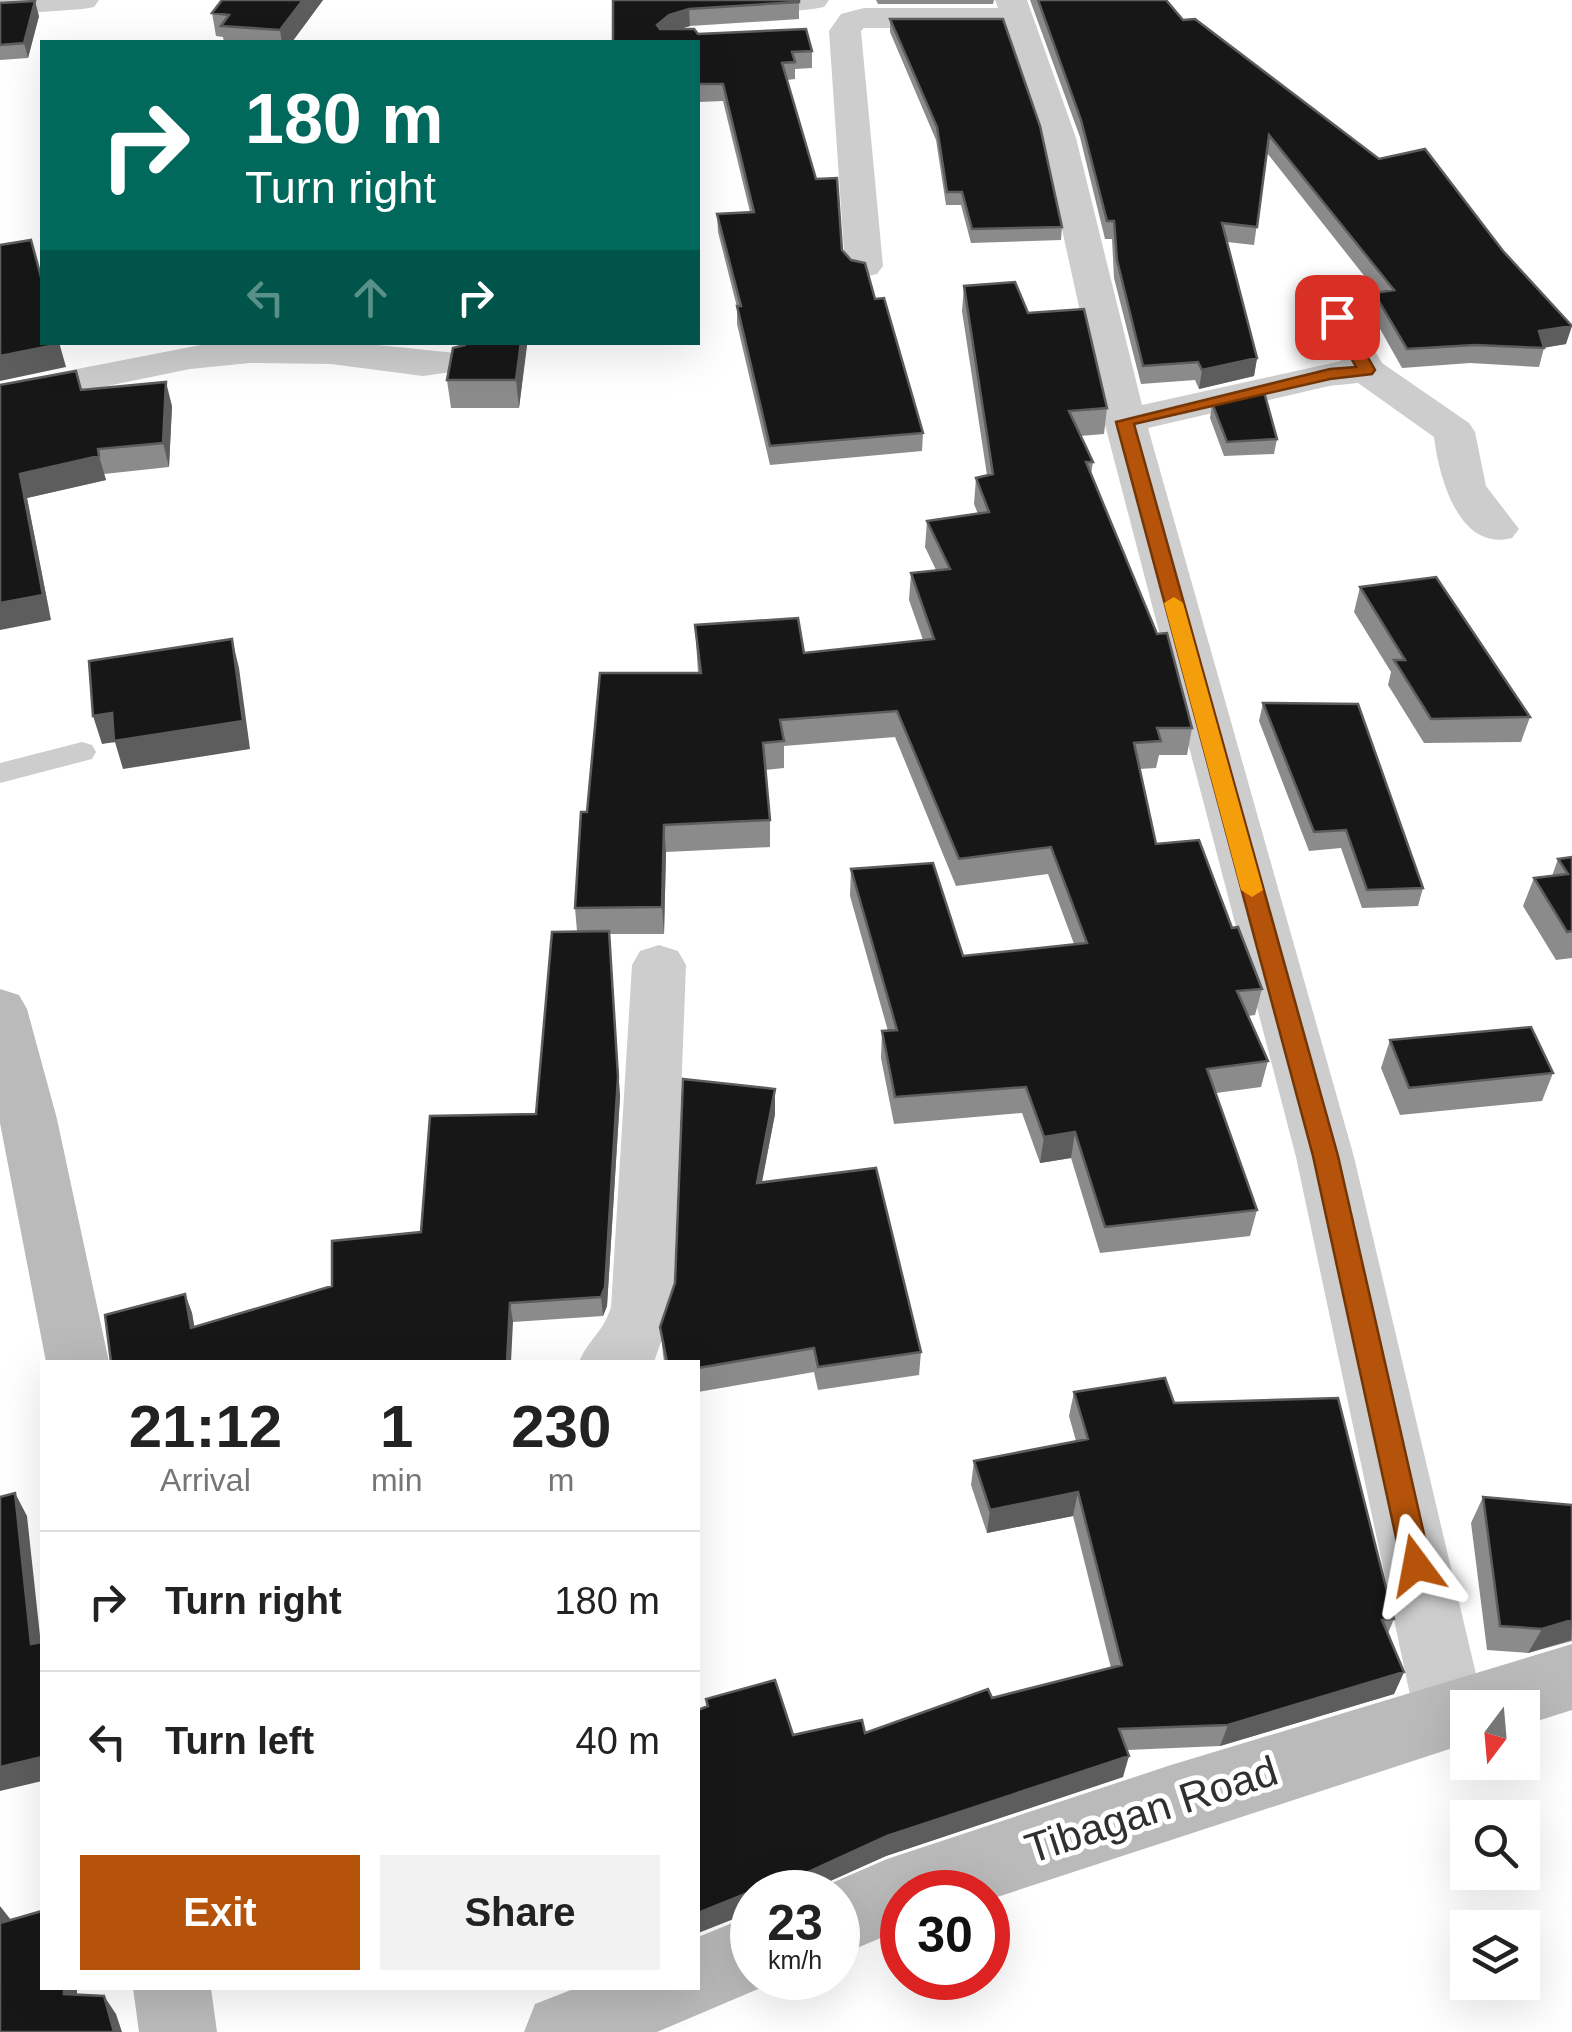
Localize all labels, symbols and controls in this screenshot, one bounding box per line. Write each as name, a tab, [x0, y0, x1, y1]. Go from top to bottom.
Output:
icon: right	[80, 80, 210, 210]
text: 180 m	[245, 80, 443, 158]
text: Turn right	[245, 162, 436, 213]
icon: left	[238, 270, 293, 325]
icon: ahead	[343, 270, 398, 325]
icon: right	[448, 270, 503, 325]
pin	[1295, 275, 1380, 360]
icon: arrive	[1310, 290, 1365, 345]
text: 21:12	[129, 1393, 282, 1460]
text: 1	[380, 1393, 413, 1460]
text: 230	[511, 1393, 611, 1460]
text: Arrival	[160, 1462, 251, 1498]
text: min	[371, 1462, 422, 1498]
text: m	[548, 1462, 575, 1498]
position arrow	[1364, 1513, 1468, 1617]
icon: right	[80, 1574, 135, 1629]
text: Turn right	[165, 1580, 342, 1622]
text: 180 m	[554, 1580, 660, 1622]
north arrow	[1450, 1690, 1540, 1780]
map controls	[1450, 1690, 1540, 2000]
icon: left	[80, 1714, 135, 1769]
text: Turn left	[165, 1720, 314, 1762]
text: 40 m	[576, 1720, 660, 1762]
street label: Tibagan Road	[1019, 1747, 1283, 1872]
button: search	[1450, 1800, 1540, 1890]
button: Exit	[80, 1855, 360, 1970]
button: Share	[380, 1855, 660, 1970]
speed limit sign: 30	[880, 1870, 1010, 2000]
text: 23	[767, 1895, 823, 1951]
button: layers	[1450, 1910, 1540, 2000]
text: km/h	[768, 1946, 822, 1974]

